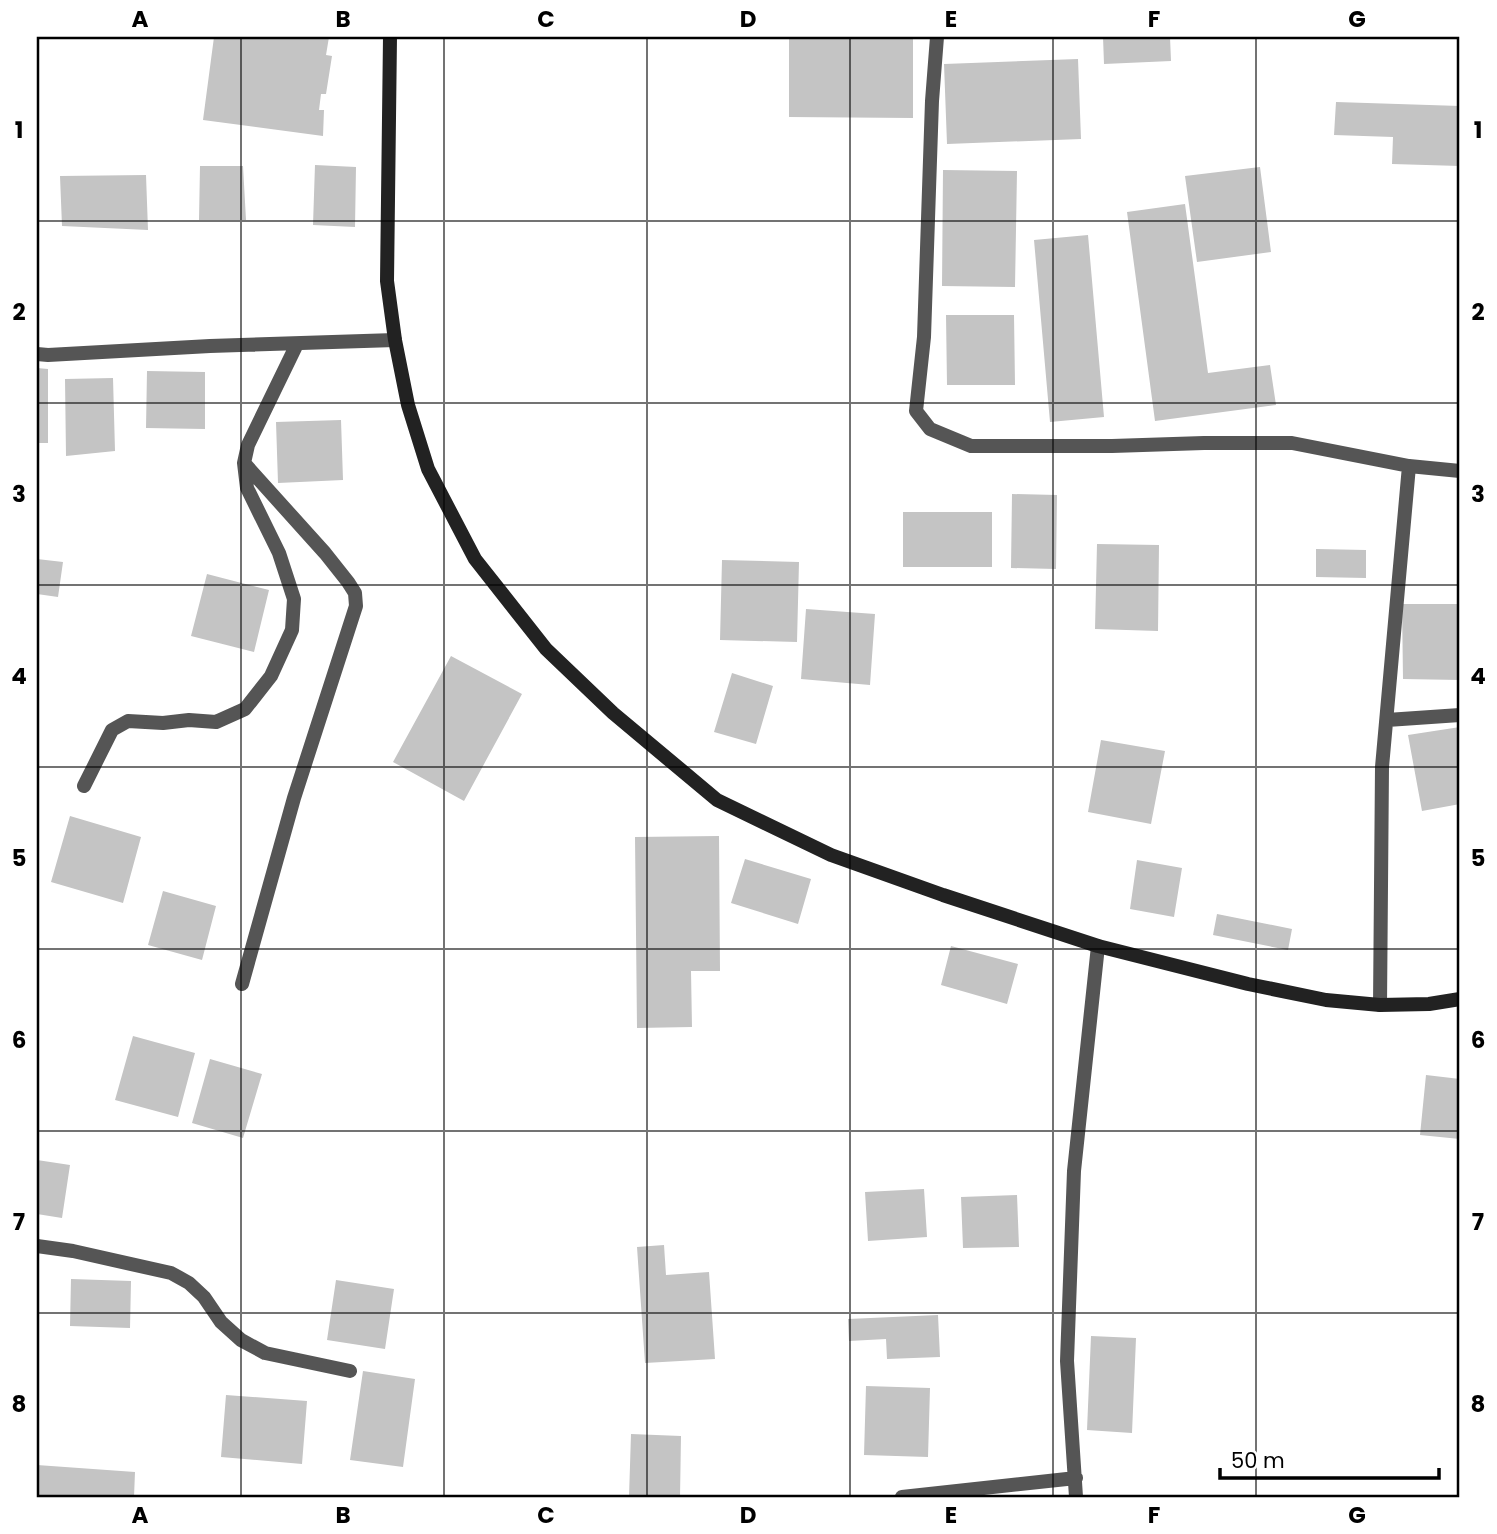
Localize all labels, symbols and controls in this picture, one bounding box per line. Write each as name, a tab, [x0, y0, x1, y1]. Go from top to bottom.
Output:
text: A	[132, 3, 149, 35]
text: B	[335, 3, 351, 35]
text: C	[537, 3, 555, 35]
text: D	[740, 3, 756, 35]
text: E	[945, 3, 957, 35]
text: F	[1148, 3, 1160, 35]
text: G	[1348, 3, 1366, 35]
text: 1	[15, 114, 23, 146]
text: 1	[1474, 114, 1482, 146]
text: 2	[12, 296, 26, 328]
text: 2	[1471, 296, 1485, 328]
text: 3	[12, 478, 26, 510]
text: 3	[1471, 478, 1485, 510]
text: 4	[11, 660, 27, 692]
text: 4	[1470, 660, 1486, 692]
text: 5	[12, 842, 26, 874]
text: 5	[1471, 842, 1485, 874]
text: 6	[12, 1024, 26, 1056]
text: 6	[1471, 1024, 1485, 1056]
text: 7	[13, 1206, 25, 1238]
text: 7	[1472, 1206, 1484, 1238]
text: 8	[12, 1388, 26, 1420]
text: 8	[1471, 1388, 1485, 1420]
scale bar	[1220, 1436, 1439, 1480]
text: 50 m	[1231, 1446, 1285, 1475]
text: A	[132, 1499, 149, 1531]
text: B	[335, 1499, 351, 1531]
text: C	[537, 1499, 555, 1531]
text: D	[740, 1499, 756, 1531]
text: E	[945, 1499, 957, 1531]
text: F	[1148, 1499, 1160, 1531]
text: G	[1348, 1499, 1366, 1531]

